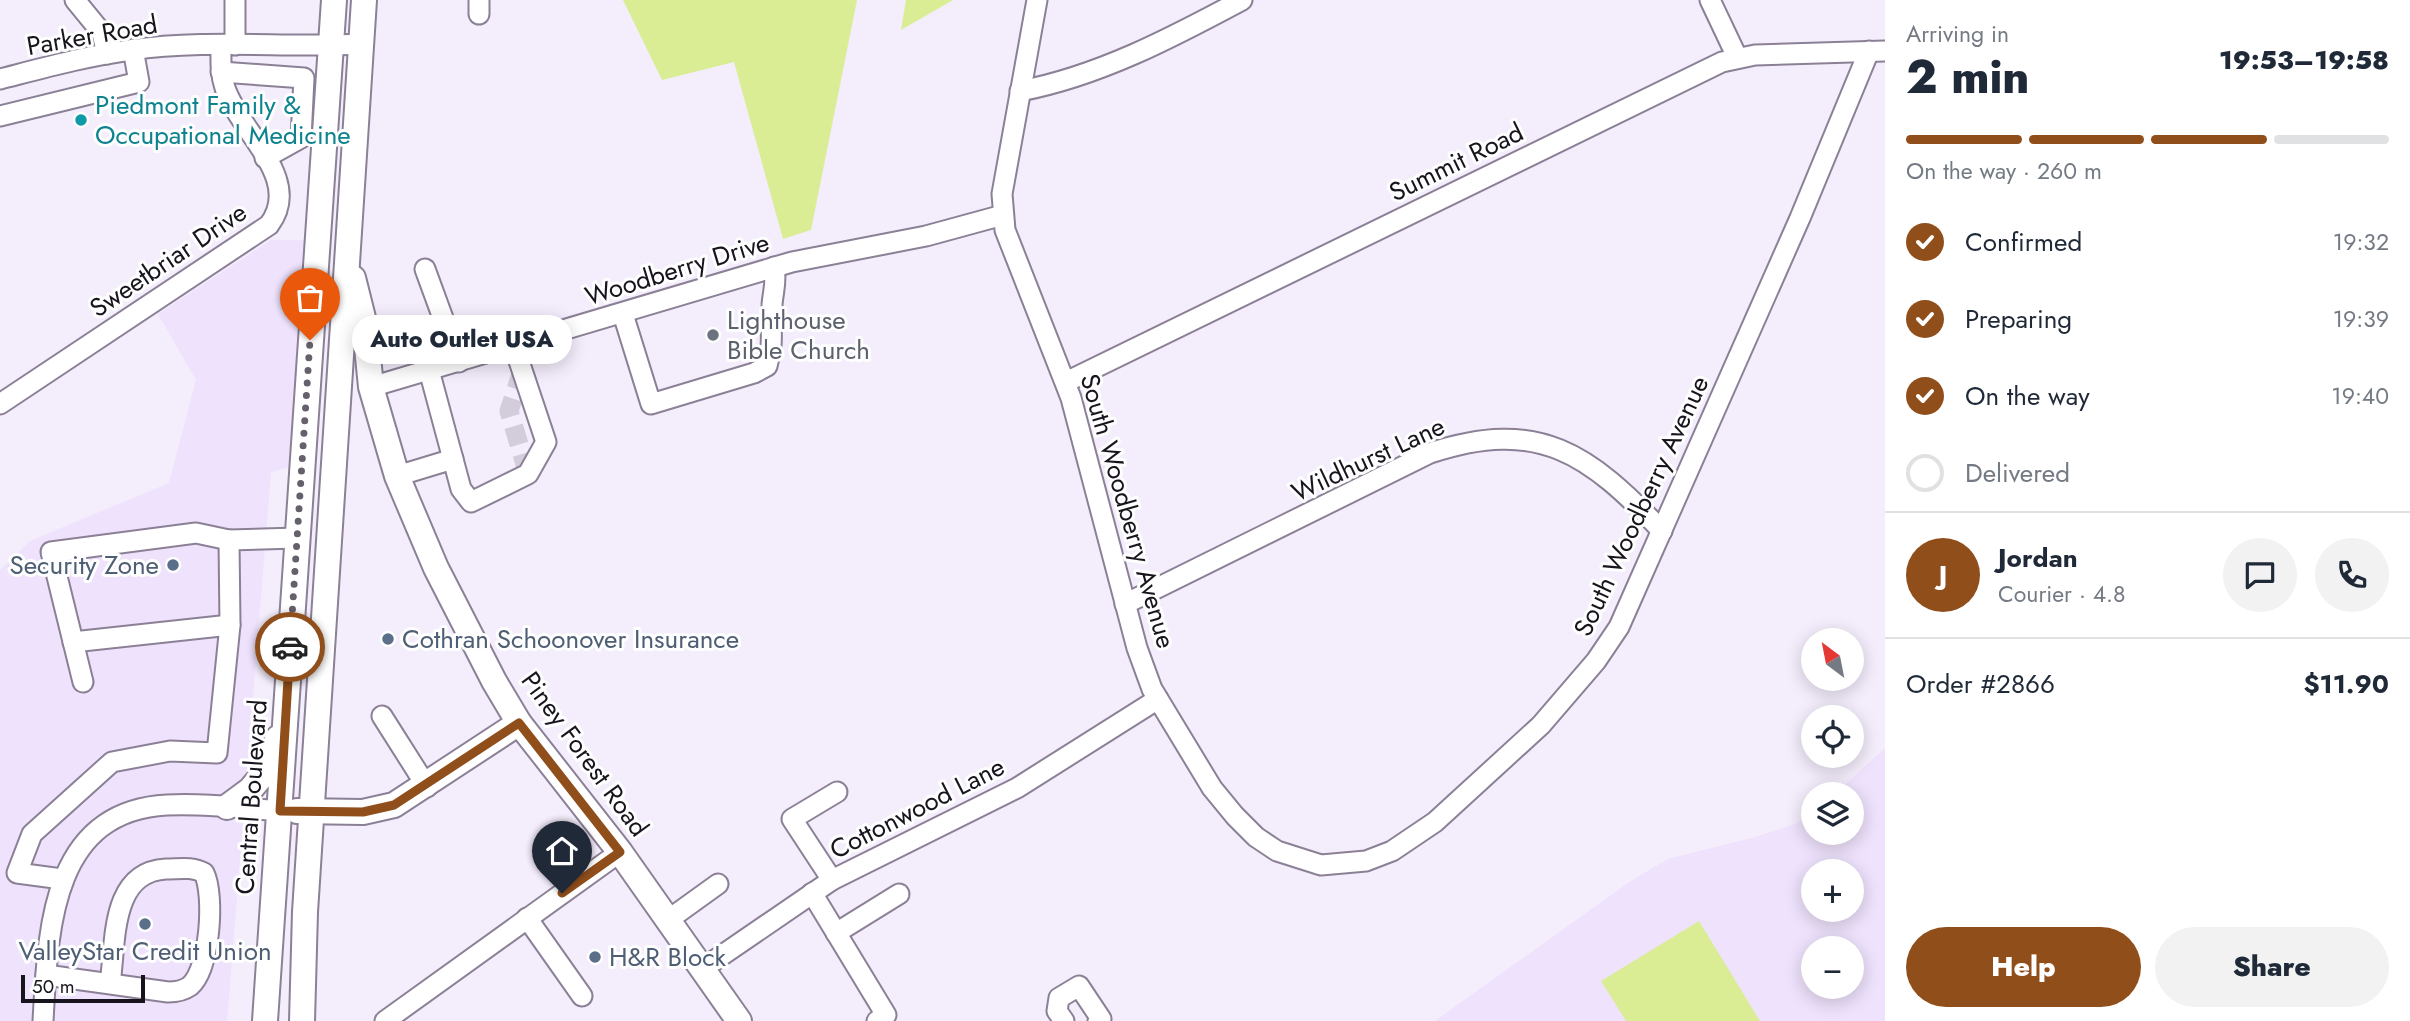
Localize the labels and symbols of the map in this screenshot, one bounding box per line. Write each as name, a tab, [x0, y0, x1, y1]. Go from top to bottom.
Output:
street label: Parker Road	[24, 5, 160, 65]
place label: Piedmont Family & Occupational Medicine	[95, 86, 351, 154]
marker: Piedmont Family & Occupational Medicine	[73, 112, 89, 128]
street label: Summit Road	[1382, 113, 1530, 211]
street label: Sweetbriar Drive	[82, 193, 254, 327]
street label: Woodberry Drive	[580, 223, 774, 315]
pin	[280, 268, 340, 340]
place label: Lighthouse Bible Church	[727, 301, 870, 369]
callout: Auto Outlet USA	[352, 316, 572, 364]
marker: Lighthouse Bible Church	[705, 327, 721, 343]
street label: South Woodberry Avenue	[1071, 369, 1185, 653]
street label: South Woodberry Avenue	[1564, 369, 1718, 643]
street label: Wildhurst Lane	[1285, 407, 1451, 511]
place label: Security Zone	[9, 546, 159, 584]
marker: Security Zone	[165, 557, 181, 573]
courier	[255, 612, 325, 682]
place label: Cothran Schoonover Insurance	[402, 620, 739, 658]
north arrow	[1801, 628, 1864, 691]
marker: Cothran Schoonover Insurance	[380, 631, 396, 647]
street label: Piney Forest Road	[512, 664, 658, 844]
street label: Central Boulevard	[225, 698, 277, 896]
street label: Cottonwood Lane	[823, 748, 1011, 868]
pin	[532, 821, 592, 893]
marker: ValleyStar Credit Union	[137, 916, 153, 932]
place label: ValleyStar Credit Union	[18, 932, 272, 970]
place label: H&R Block	[609, 938, 727, 976]
marker: H&R Block	[587, 949, 603, 965]
scale bar	[21, 972, 145, 1004]

